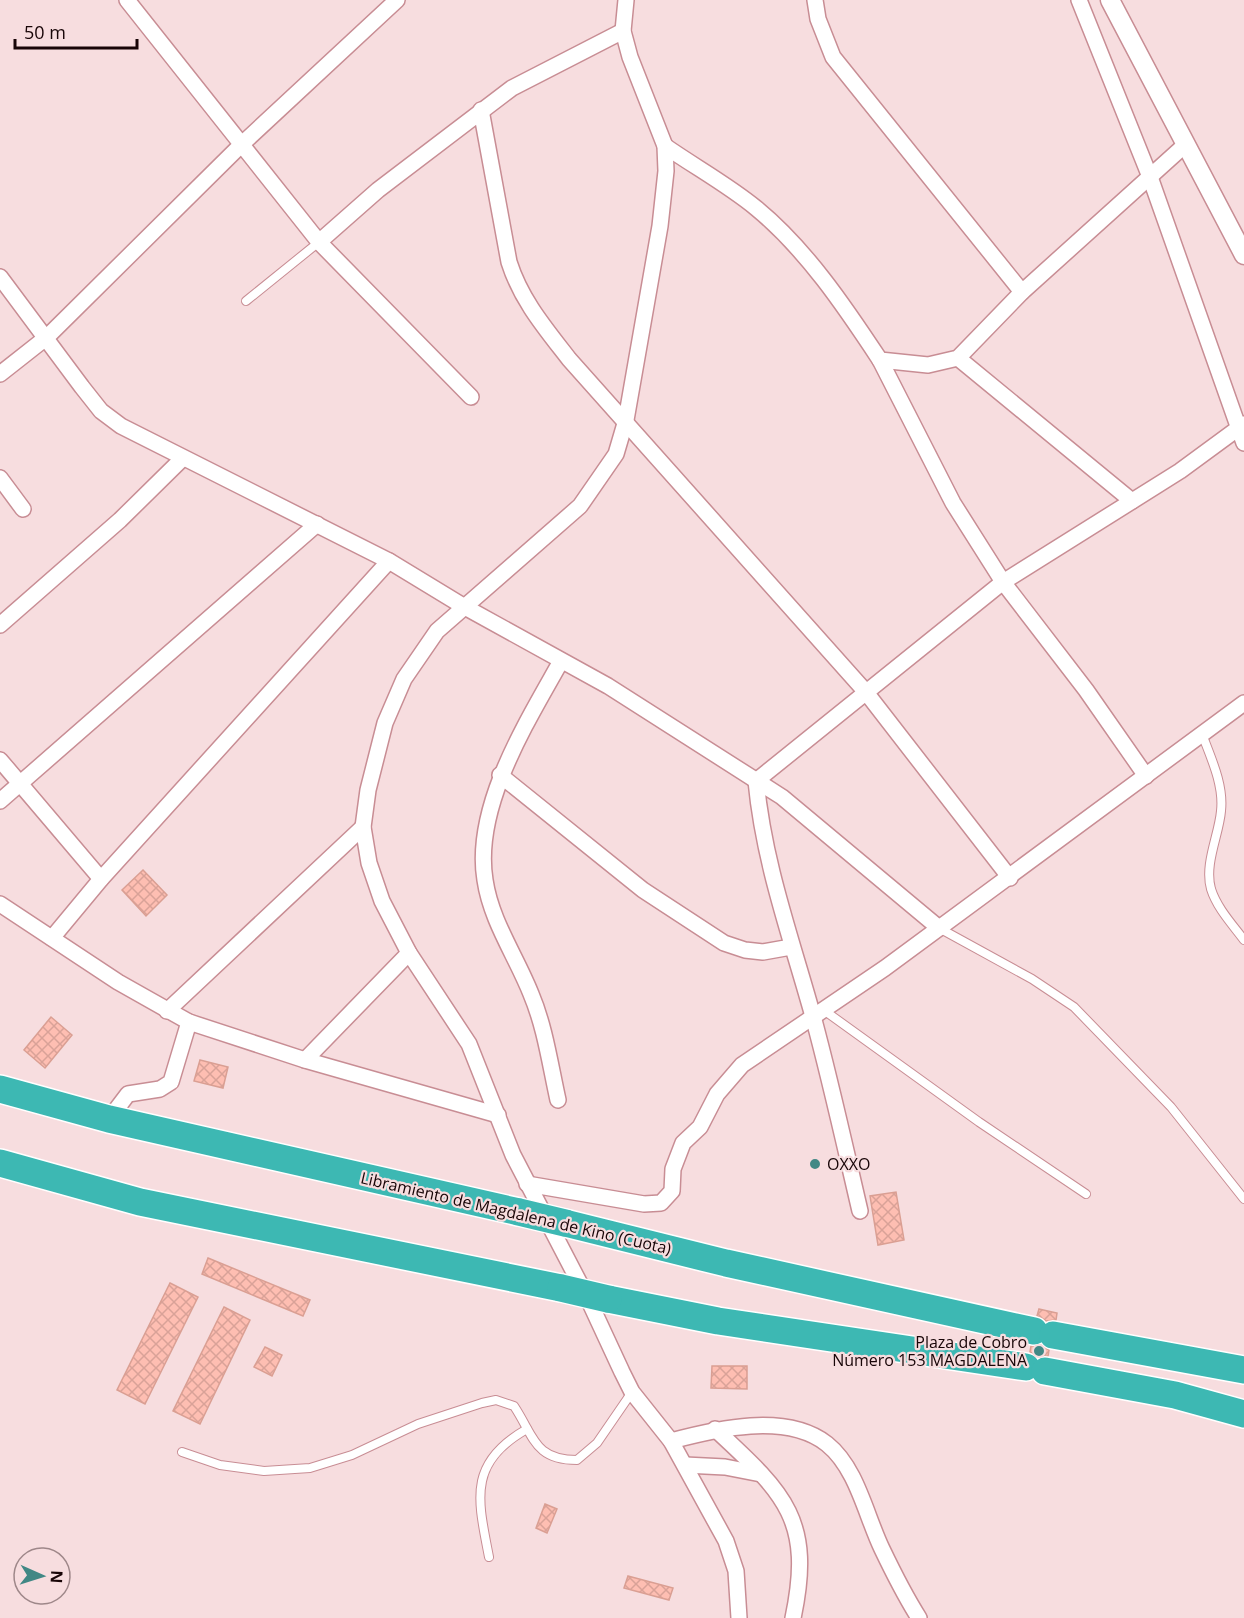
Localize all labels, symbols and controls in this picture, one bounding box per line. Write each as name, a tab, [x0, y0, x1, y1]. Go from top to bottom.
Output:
scale bar	[15, 12, 136, 50]
text: 50 m	[24, 20, 66, 44]
place label: OXXO	[827, 1153, 870, 1175]
marker: OXXO	[808, 1157, 822, 1171]
street label: Libramiento de Magdalena de Kino (Cuota)	[359, 1167, 674, 1260]
place label: Plaza de Cobro Número 153 MAGDALENA	[832, 1331, 1028, 1371]
marker: Plaza de Cobro Número 153 MAGDALENA	[1032, 1344, 1046, 1358]
north arrow	[12, 1546, 72, 1606]
text: N	[46, 1570, 68, 1584]

